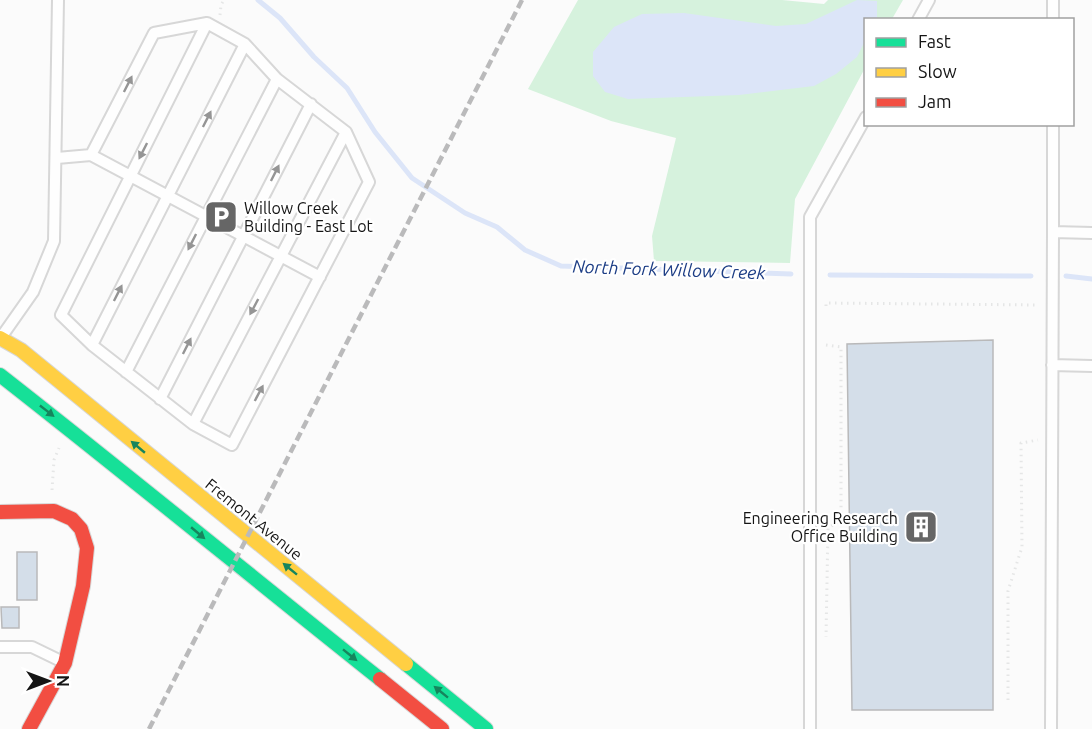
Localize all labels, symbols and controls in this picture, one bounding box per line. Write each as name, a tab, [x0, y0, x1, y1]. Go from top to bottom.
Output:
legend	[864, 18, 1074, 126]
text: Fast	[918, 31, 951, 51]
text: Slow	[918, 61, 957, 81]
one-way arrow	[122, 75, 132, 93]
text: Jam	[918, 91, 952, 111]
one-way arrow	[202, 110, 212, 127]
one-way arrow	[139, 142, 148, 159]
one-way arrow	[271, 164, 280, 181]
parking icon: Willow Creek Building - East Lot	[203, 199, 239, 235]
place label: Willow Creek Building - East Lot	[244, 199, 373, 235]
one-way arrow	[187, 234, 197, 251]
water label: North Fork Willow Creek	[572, 256, 767, 282]
one-way arrow	[113, 284, 123, 301]
one-way arrow	[249, 299, 259, 316]
one-way arrow	[182, 338, 191, 355]
one-way arrow	[254, 385, 264, 402]
one-way arrow	[39, 404, 54, 416]
one-way arrow	[131, 441, 146, 454]
street label: Fremont Avenue	[202, 475, 306, 563]
place label: Engineering Research Office Building	[743, 509, 898, 545]
building icon: Engineering Research Office Building	[903, 509, 939, 545]
one-way arrow	[190, 526, 205, 539]
one-way arrow	[282, 562, 298, 575]
one-way arrow	[342, 649, 358, 662]
north arrow	[18, 651, 78, 711]
text: N	[54, 675, 72, 687]
one-way arrow	[434, 686, 449, 699]

